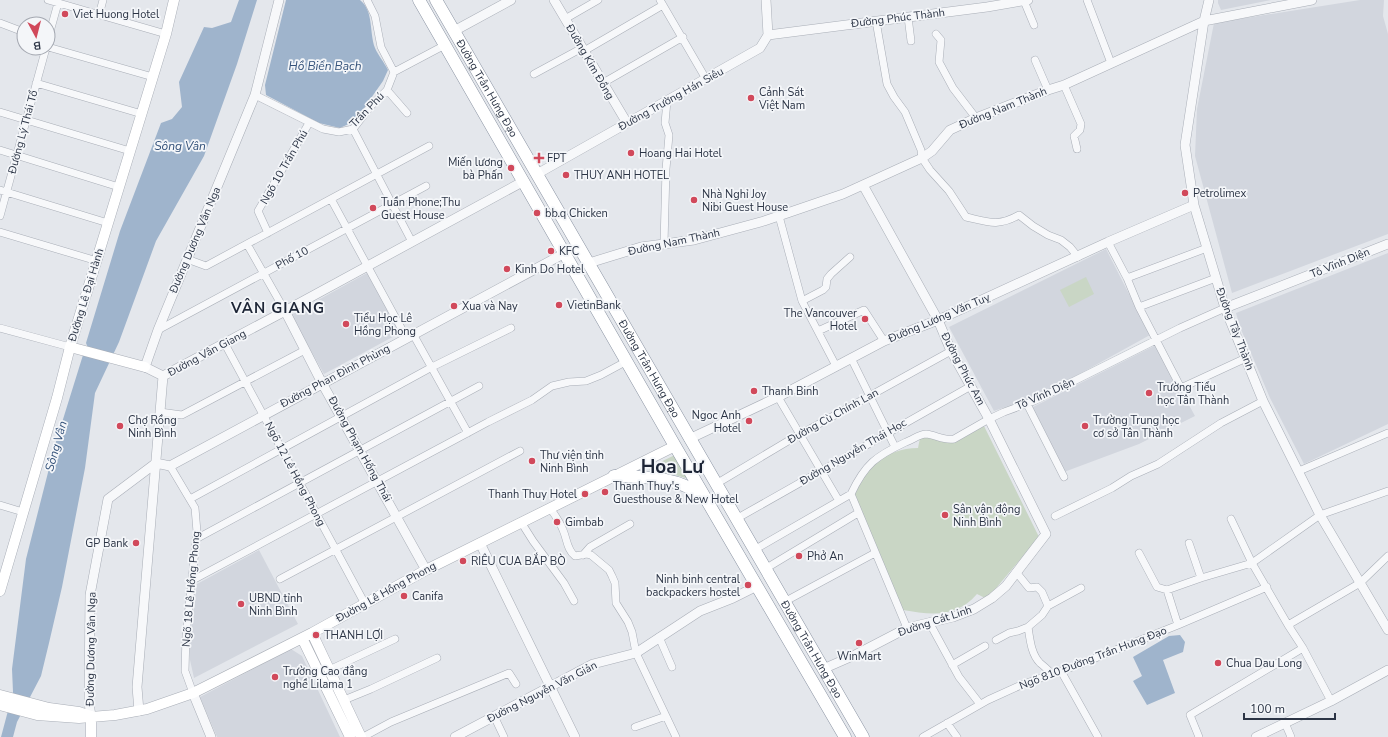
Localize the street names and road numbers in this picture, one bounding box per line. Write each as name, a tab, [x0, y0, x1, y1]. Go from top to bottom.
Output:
street label: Đường Phúc Thành	[849, 5, 946, 31]
street label: Đường Kim Đồng	[562, 21, 618, 102]
street label: Đường Trân Hưng Đạo	[452, 36, 522, 140]
street label: Đường Trường Hán Siêu	[615, 64, 726, 135]
street label: Đường Nam Thành	[956, 84, 1049, 133]
street label: Đường Lý Thái Tổ	[4, 89, 41, 176]
street label: Trần Phú	[346, 89, 388, 131]
street label: Ngõ 10 Trần Phú	[257, 127, 311, 207]
street label: Đường Dương Vân Nga	[165, 184, 224, 296]
street label: Đường Nam Thành	[626, 225, 721, 259]
street label: Phố 10	[273, 243, 311, 273]
street label: Tô Vĩnh Diện	[1308, 244, 1372, 282]
street label: Đường Lê Đại Hành	[64, 247, 107, 344]
street label: Đường Tây Thành	[1212, 285, 1258, 372]
street label: Đường Lương Văn Tuỵ	[885, 290, 992, 347]
street label: Đường Trân Hưng Đạo	[615, 316, 684, 420]
street label: Đường Vân Giang	[164, 326, 249, 380]
street label: Đường Phúc Am	[937, 329, 989, 408]
street label: Đường Phan Đình Phùng	[277, 341, 392, 412]
street label: Tô Vĩnh Diện	[1013, 374, 1077, 414]
street label: Đường Cù Chính Lan	[784, 385, 881, 448]
street label: Đường Phạm Hống Thái	[324, 393, 395, 504]
street label: Đường Nguyễn Thái Học	[796, 415, 909, 489]
street label: Ngõ 12 Lê Hồng Phong	[261, 419, 329, 529]
street label: Ngõ 18 Lê Hồng Phong	[178, 530, 204, 648]
street label: Đuờng Lê Hồng Phong	[332, 558, 439, 626]
street label: Đường Dương Vân Nga	[82, 592, 99, 707]
street label: Đường Trân Hưng Đạo	[777, 597, 846, 701]
street label: Đường Cát Linh	[895, 602, 974, 640]
street label: Ngõ 810 Đường Trần Hưng Đạo	[1017, 623, 1169, 693]
street label: Đường Nguyễn Văn Giản	[483, 658, 600, 727]

